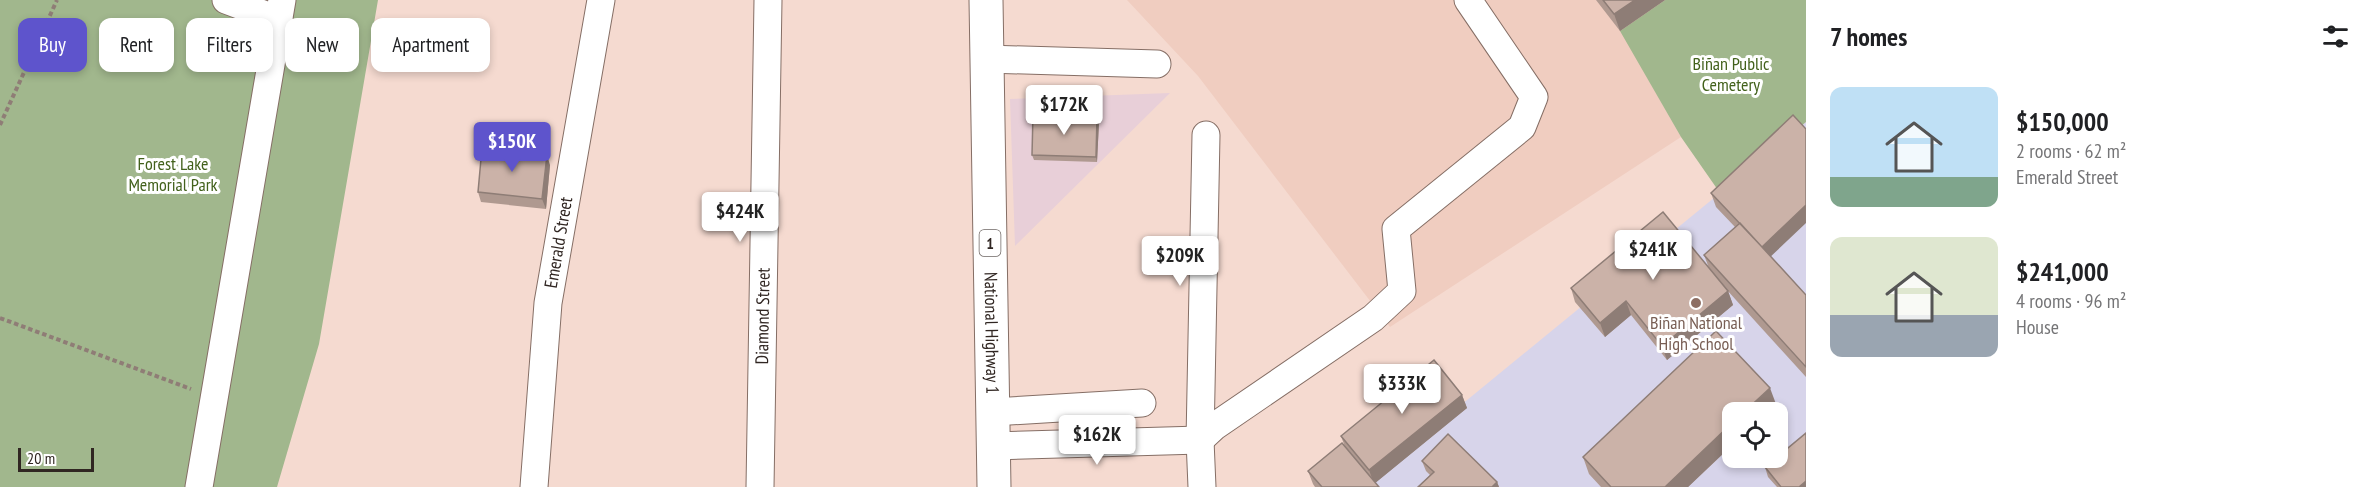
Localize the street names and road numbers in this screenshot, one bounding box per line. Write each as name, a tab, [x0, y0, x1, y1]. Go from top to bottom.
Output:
street label: Emerald Street	[539, 195, 577, 290]
road number: 1	[980, 230, 1000, 256]
street label: Diamond Street	[750, 267, 775, 365]
street label: National Highway 1	[979, 272, 1004, 394]

